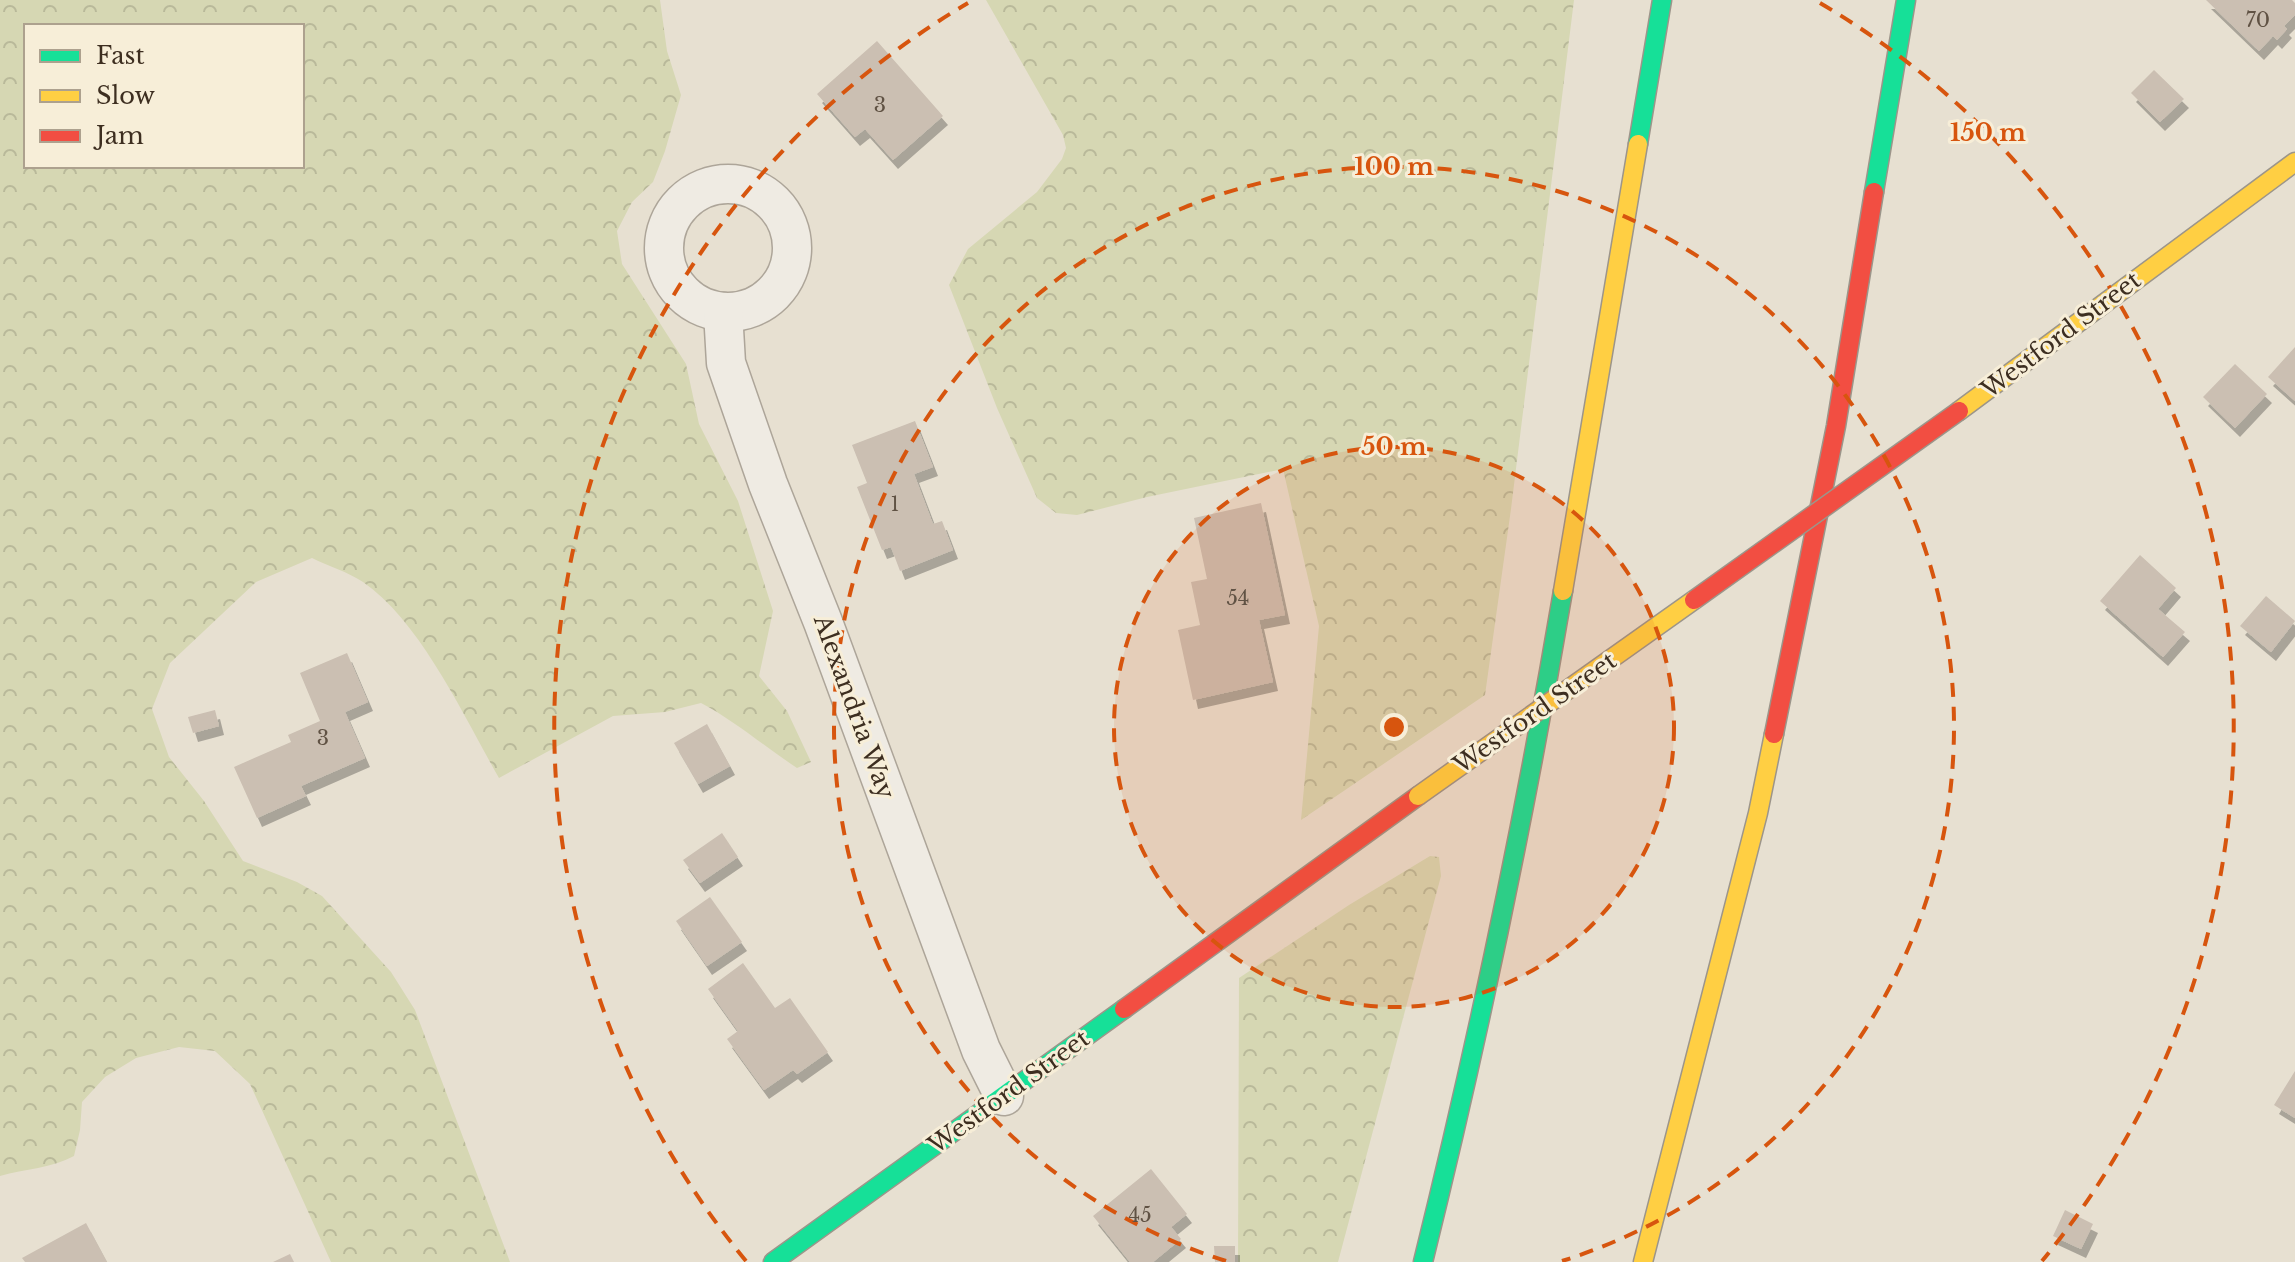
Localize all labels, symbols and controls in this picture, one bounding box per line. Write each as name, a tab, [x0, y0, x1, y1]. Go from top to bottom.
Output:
house number: 70	[2246, 8, 2270, 32]
legend	[24, 24, 304, 168]
text: Fast	[96, 41, 144, 70]
text: Slow	[96, 81, 155, 110]
house number: 3	[874, 93, 886, 117]
text: 150 m	[1950, 118, 2026, 147]
text: Jam	[93, 121, 144, 150]
text: 100 m	[1354, 152, 1434, 181]
street label: Westford Street	[1975, 265, 2146, 405]
text: 50 m	[1361, 432, 1427, 461]
house number: 1	[891, 492, 899, 516]
house number: 54	[1226, 586, 1250, 610]
street label: Alexandria Way	[807, 610, 901, 803]
street label: Westford Street	[1447, 646, 1622, 780]
centre of rings	[1380, 713, 1408, 741]
house number: 3	[317, 726, 329, 750]
street label: Westford Street	[922, 1023, 1095, 1160]
house number: 45	[1128, 1203, 1152, 1227]

